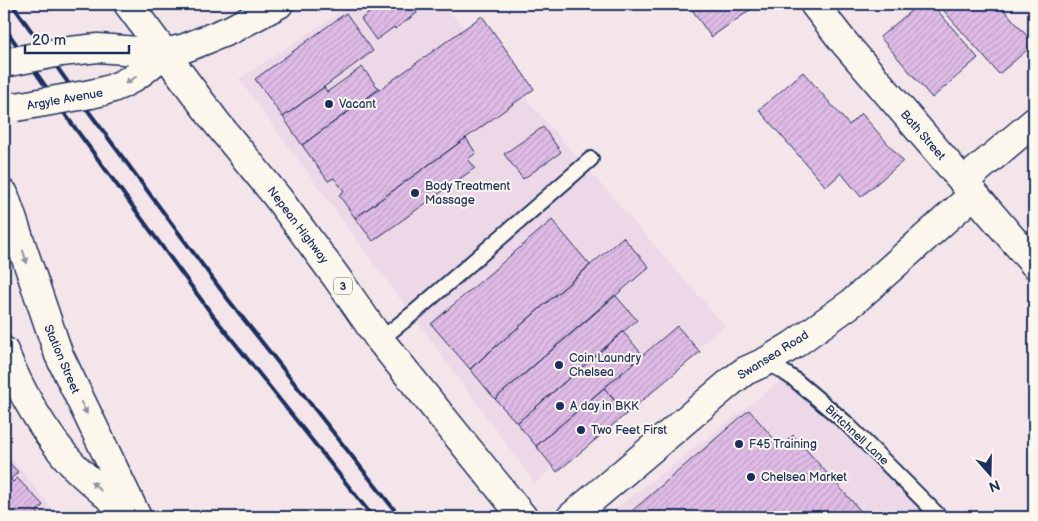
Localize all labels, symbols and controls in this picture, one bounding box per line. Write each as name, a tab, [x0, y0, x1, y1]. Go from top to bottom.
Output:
scale bar	[25, 22, 129, 54]
text: 20 m	[32, 31, 66, 50]
one-way arrow	[124, 75, 137, 85]
street label: Argyle Avenue	[26, 85, 104, 114]
place label: Vacant	[339, 97, 376, 112]
marker: Vacant	[323, 98, 335, 110]
street label: Bath Street	[897, 107, 949, 164]
place label: Body Treatment Massage	[425, 179, 511, 208]
street label: Nepean Highway	[264, 184, 332, 267]
marker: Body Treatment Massage	[409, 187, 421, 199]
one-way arrow	[22, 249, 30, 264]
road number: 3	[334, 278, 352, 294]
street label: Station Street	[40, 322, 83, 396]
street label: Swansea Road	[735, 328, 812, 383]
place label: Coin Laundry Chelsea	[569, 351, 642, 380]
marker: Coin Laundry Chelsea	[553, 359, 565, 371]
place label: A day in BKK	[570, 399, 639, 414]
marker: A day in BKK	[554, 400, 566, 412]
one-way arrow	[80, 401, 88, 415]
street label: Birtchnell Lane	[822, 402, 892, 469]
place label: Two Feet First	[591, 423, 667, 438]
marker: Two Feet First	[575, 424, 587, 436]
place label: F45 Training	[749, 437, 817, 452]
marker: F45 Training	[733, 438, 745, 450]
north arrow	[966, 448, 1016, 498]
place label: Chelsea Market	[761, 470, 847, 485]
marker: Chelsea Market	[745, 471, 757, 483]
text: N	[986, 476, 1002, 496]
one-way arrow	[91, 480, 103, 492]

